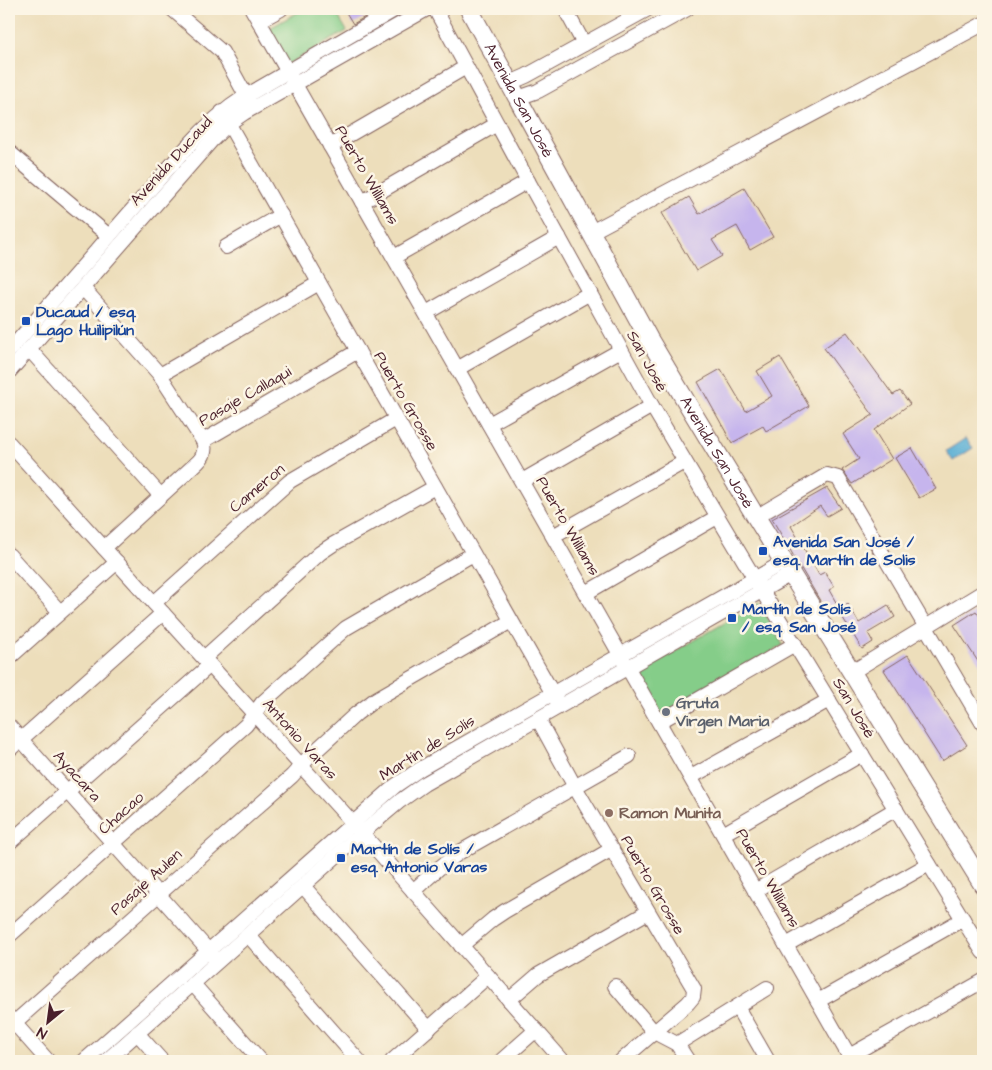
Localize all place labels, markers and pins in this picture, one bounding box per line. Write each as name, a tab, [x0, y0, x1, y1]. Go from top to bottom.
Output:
place label: Ducaud / esq. Lago Huilipilún	[36, 301, 136, 343]
marker: Ducaud / esq. Lago Huilipilún	[20, 315, 32, 327]
place label: Avenida San José / esq. Martín de Solis	[773, 531, 916, 571]
marker: Avenida San José / esq. Martín de Solis	[757, 545, 769, 557]
place label: Martín de Solís / esq. San José	[742, 598, 857, 638]
marker: Martín de Solís / esq. San José	[726, 612, 738, 624]
place label: Gruta Virgen Maria	[675, 692, 770, 734]
marker: Gruta Virgen Maria	[660, 706, 672, 718]
place label: Ramon Munita	[619, 802, 722, 824]
marker: Ramon Munita	[603, 807, 615, 819]
place label: Martín de Solís / esq. Antonio Varas	[351, 838, 487, 878]
marker: Martín de Solís / esq. Antonio Varas	[335, 852, 347, 864]

